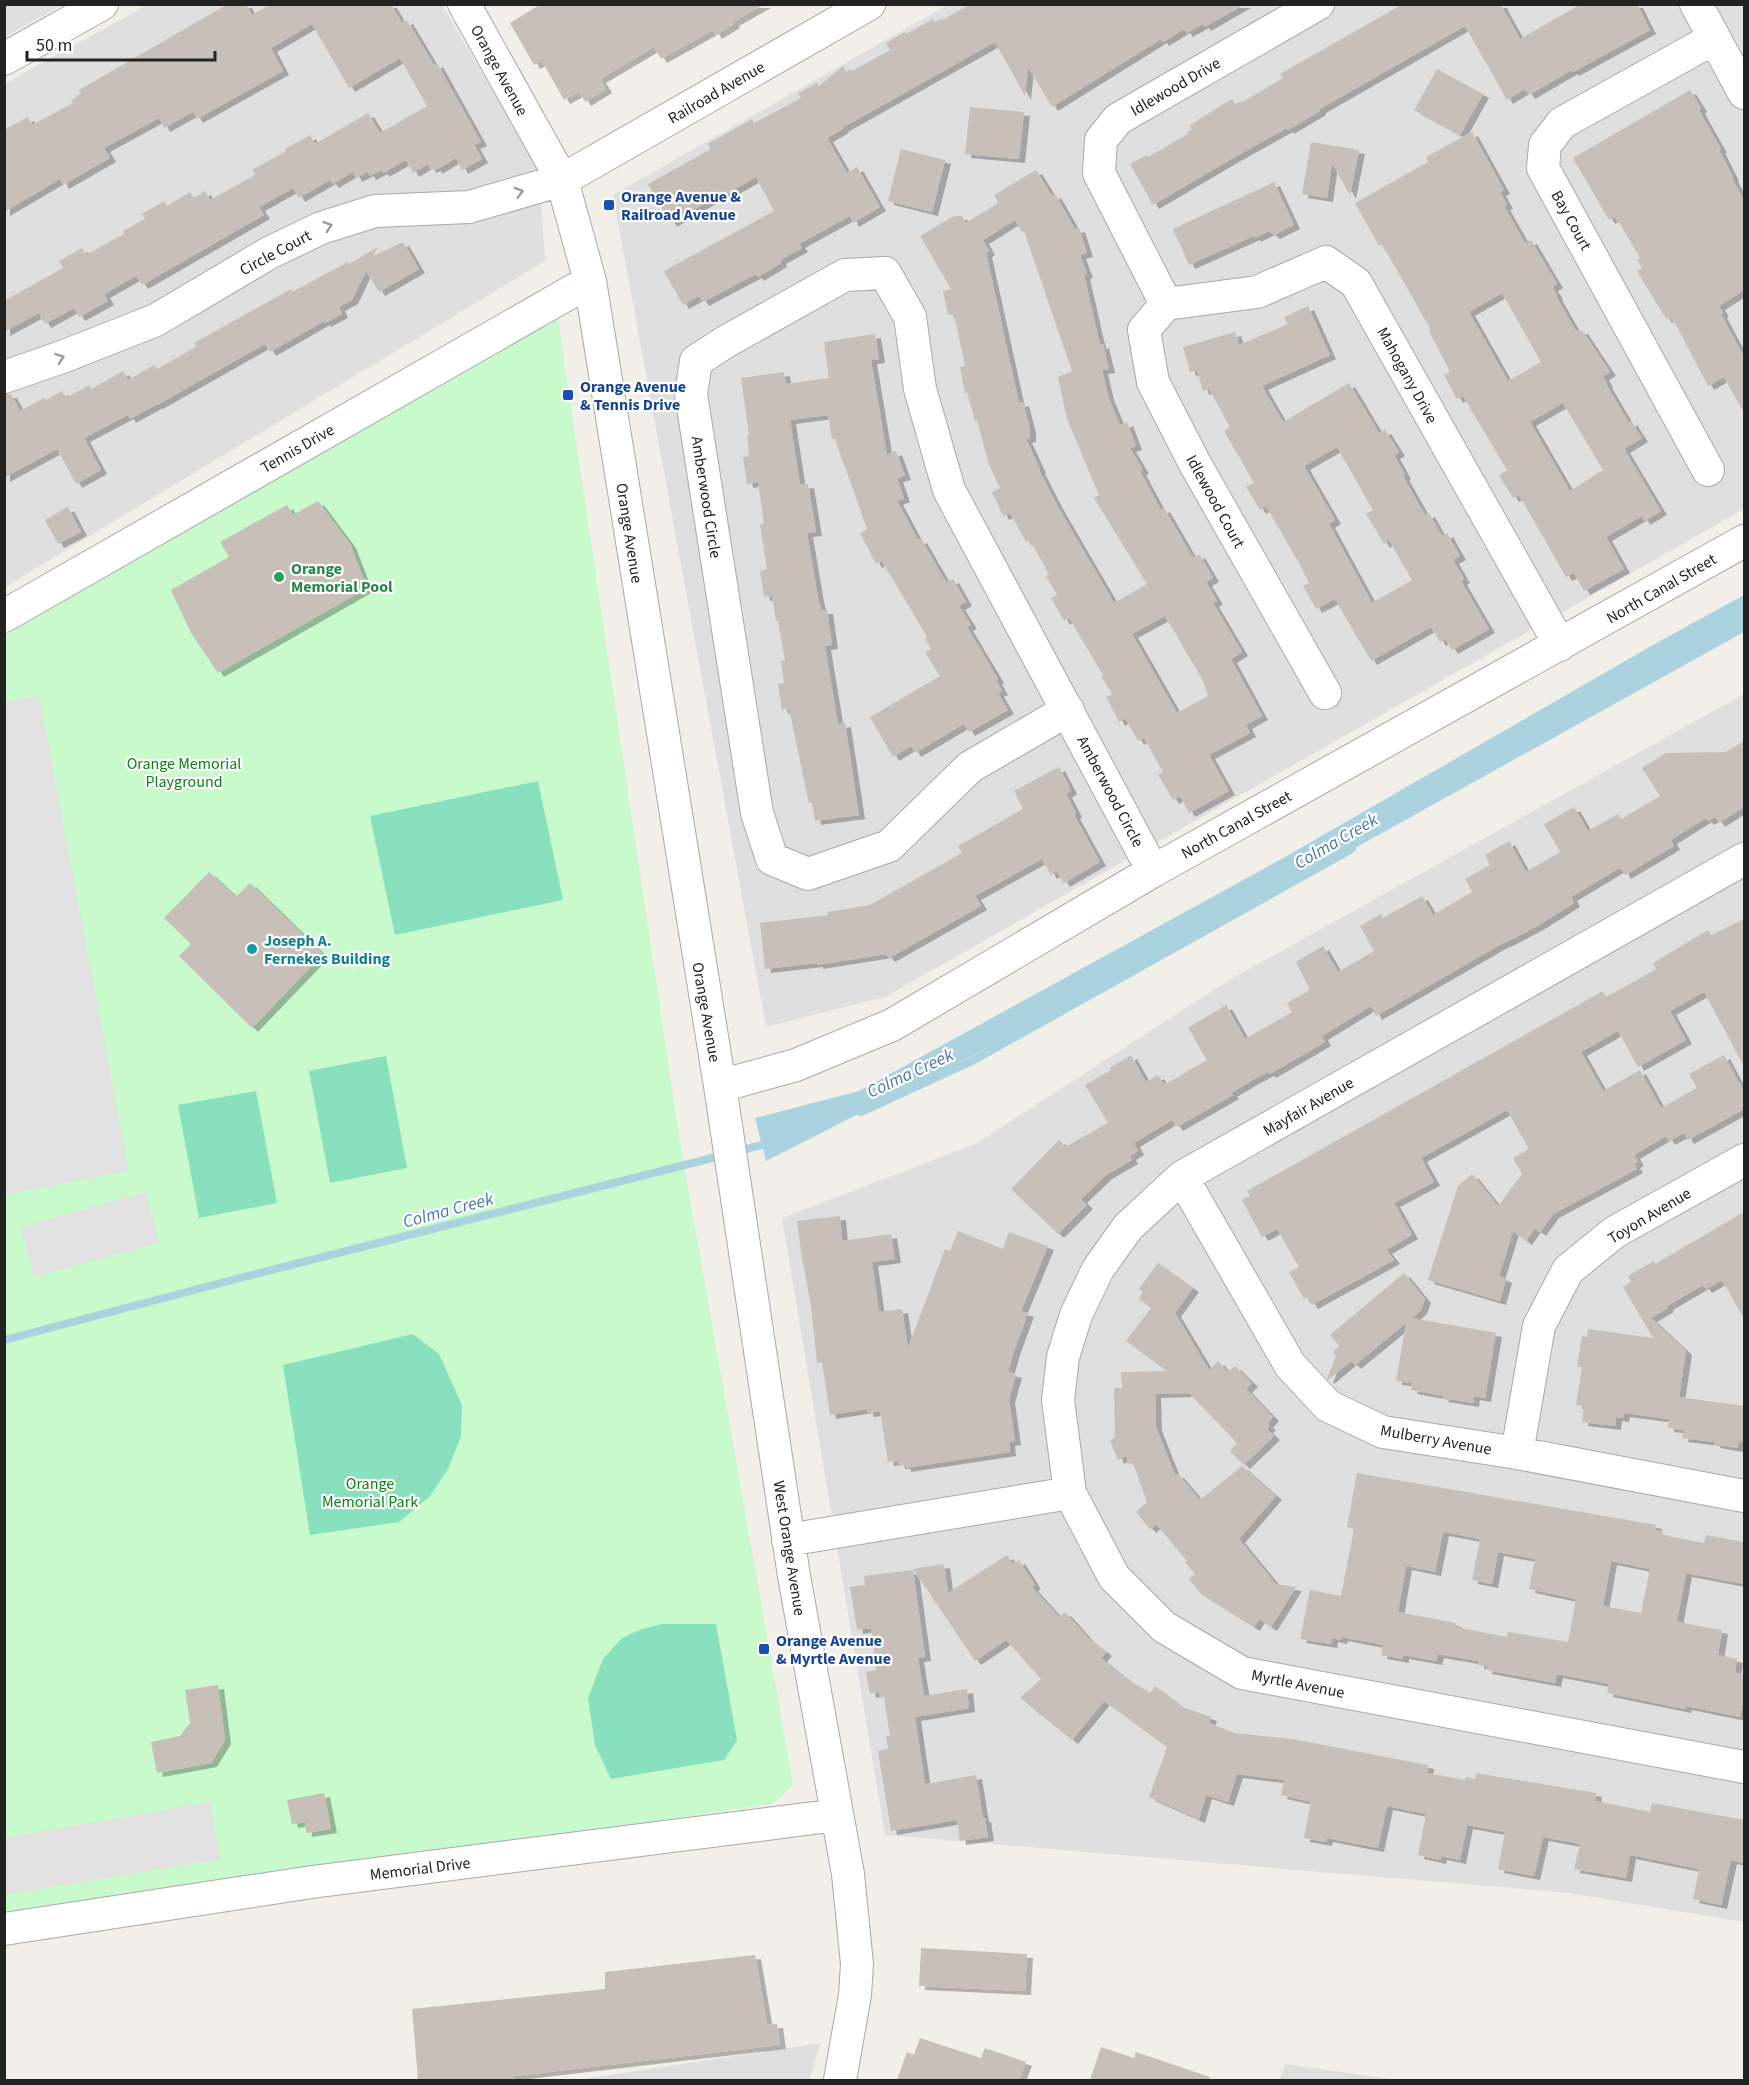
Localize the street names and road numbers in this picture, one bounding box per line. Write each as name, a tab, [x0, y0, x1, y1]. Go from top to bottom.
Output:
street label: Orange Avenue	[465, 21, 533, 120]
street label: Idlewood Drive	[1126, 52, 1225, 122]
street label: Railroad Avenue	[664, 56, 769, 130]
street label: Bay Court	[1546, 186, 1597, 255]
street label: Circle Court	[236, 224, 316, 281]
street label: Mahogany Drive	[1372, 323, 1443, 428]
street label: Tennis Drive	[257, 419, 338, 479]
street label: Amberwood Circle	[686, 435, 727, 560]
street label: Idlewood Court	[1180, 451, 1250, 553]
street label: Orange Avenue	[610, 482, 648, 585]
street label: North Canal Street	[1603, 548, 1721, 629]
street label: Amberwood Circle	[1071, 732, 1149, 851]
street label: North Canal Street	[1177, 785, 1296, 864]
street label: Orange Avenue	[686, 961, 726, 1064]
street label: Mayfair Avenue	[1259, 1072, 1358, 1142]
street label: Toyon Avenue	[1604, 1182, 1695, 1249]
street label: Mulberry Avenue	[1378, 1419, 1493, 1461]
street label: West Orange Avenue	[767, 1479, 811, 1617]
street label: Myrtle Avenue	[1249, 1664, 1346, 1704]
street label: Memorial Drive	[369, 1852, 472, 1886]

